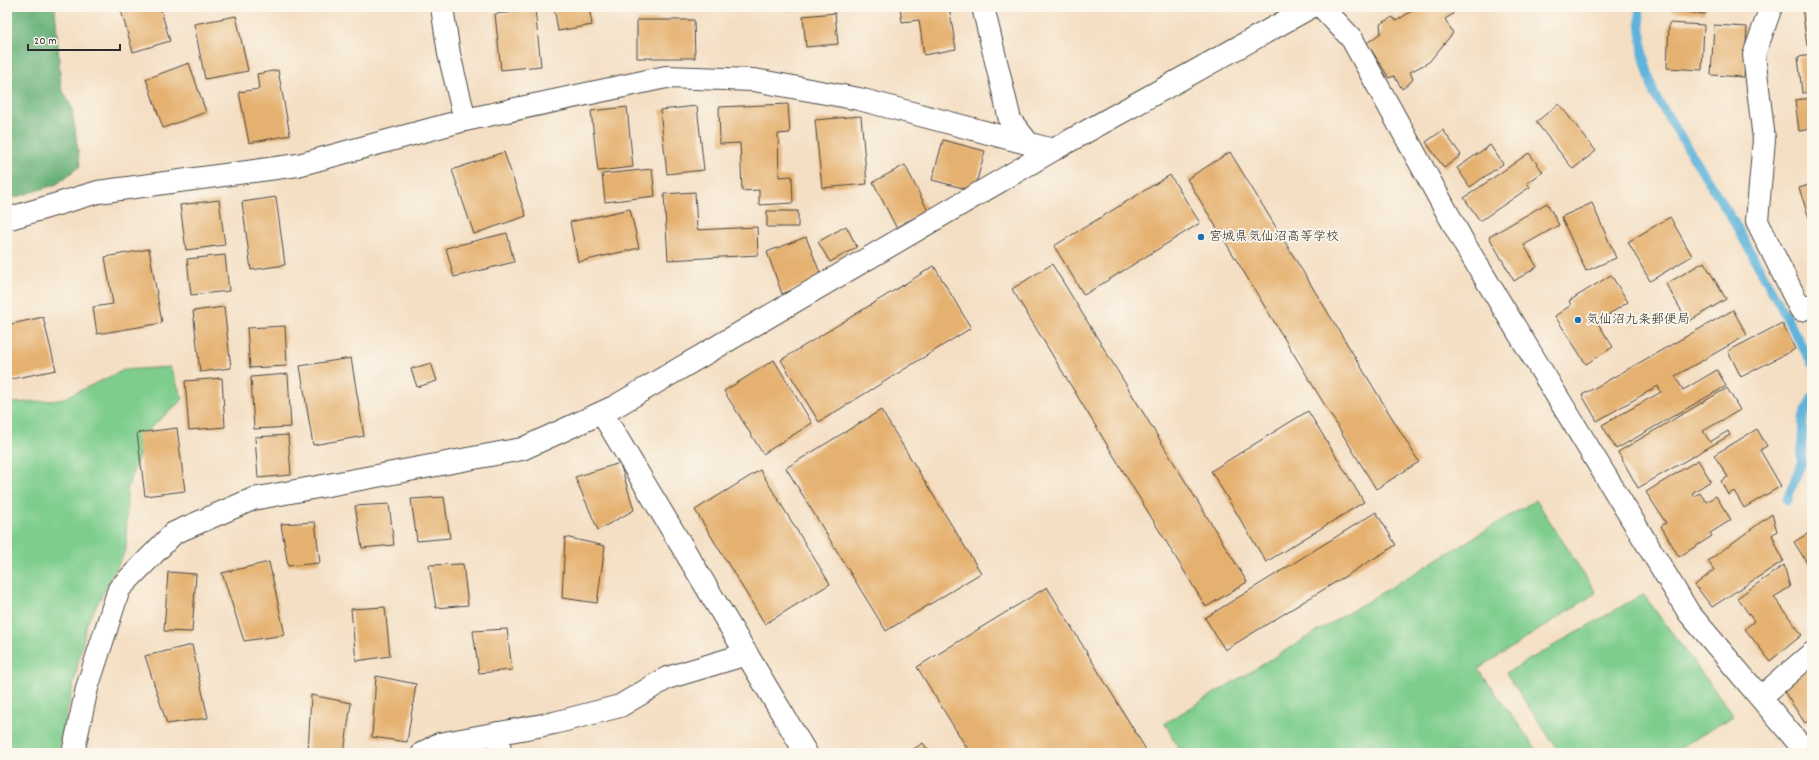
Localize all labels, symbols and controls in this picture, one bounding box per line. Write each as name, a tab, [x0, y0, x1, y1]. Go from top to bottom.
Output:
scale bar	[28, 26, 120, 52]
text: 20 m	[34, 33, 57, 50]
place label: 宮城県気仙沼高等学校	[1209, 228, 1339, 247]
marker: 宮城県気仙沼高等学校	[1196, 232, 1206, 242]
place label: 気仙沼九条郵便局	[1586, 311, 1690, 330]
marker: 気仙沼九条郵便局	[1573, 315, 1583, 325]

